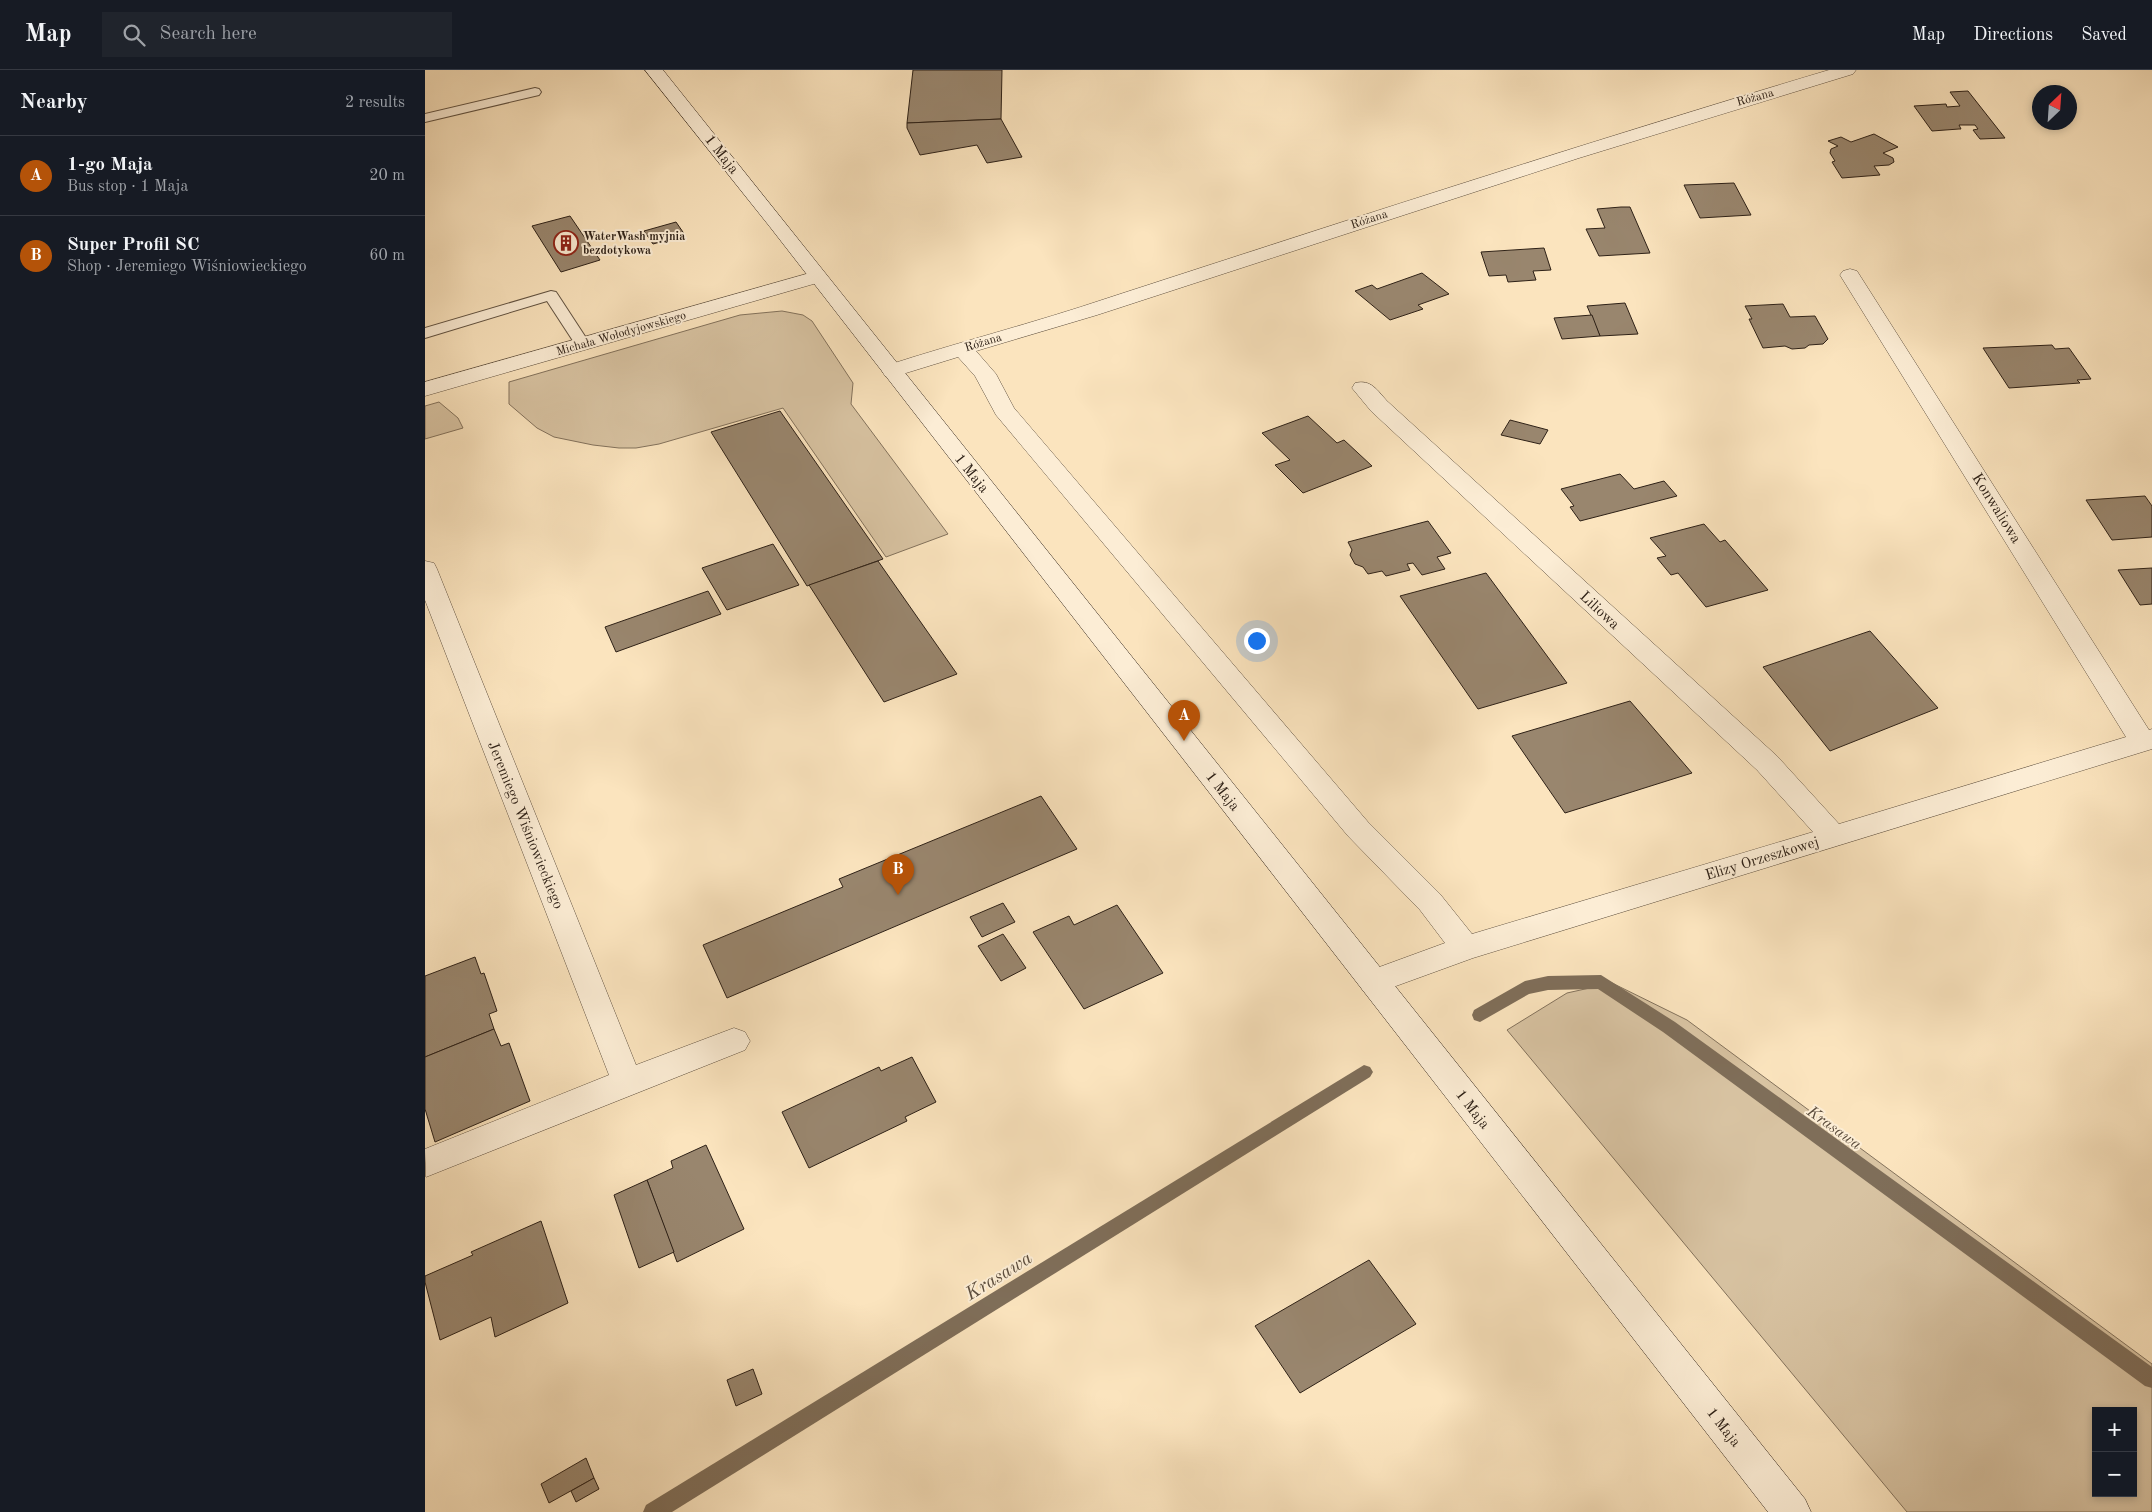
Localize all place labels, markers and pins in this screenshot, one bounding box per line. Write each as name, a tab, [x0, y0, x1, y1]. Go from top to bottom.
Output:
building icon: WaterWash myjnia bezdotykowa	[553, 230, 579, 256]
place label: WaterWash myjnia bezdotykowa	[583, 231, 685, 257]
pin: A	[1168, 700, 1200, 741]
pin: B	[882, 854, 914, 895]

